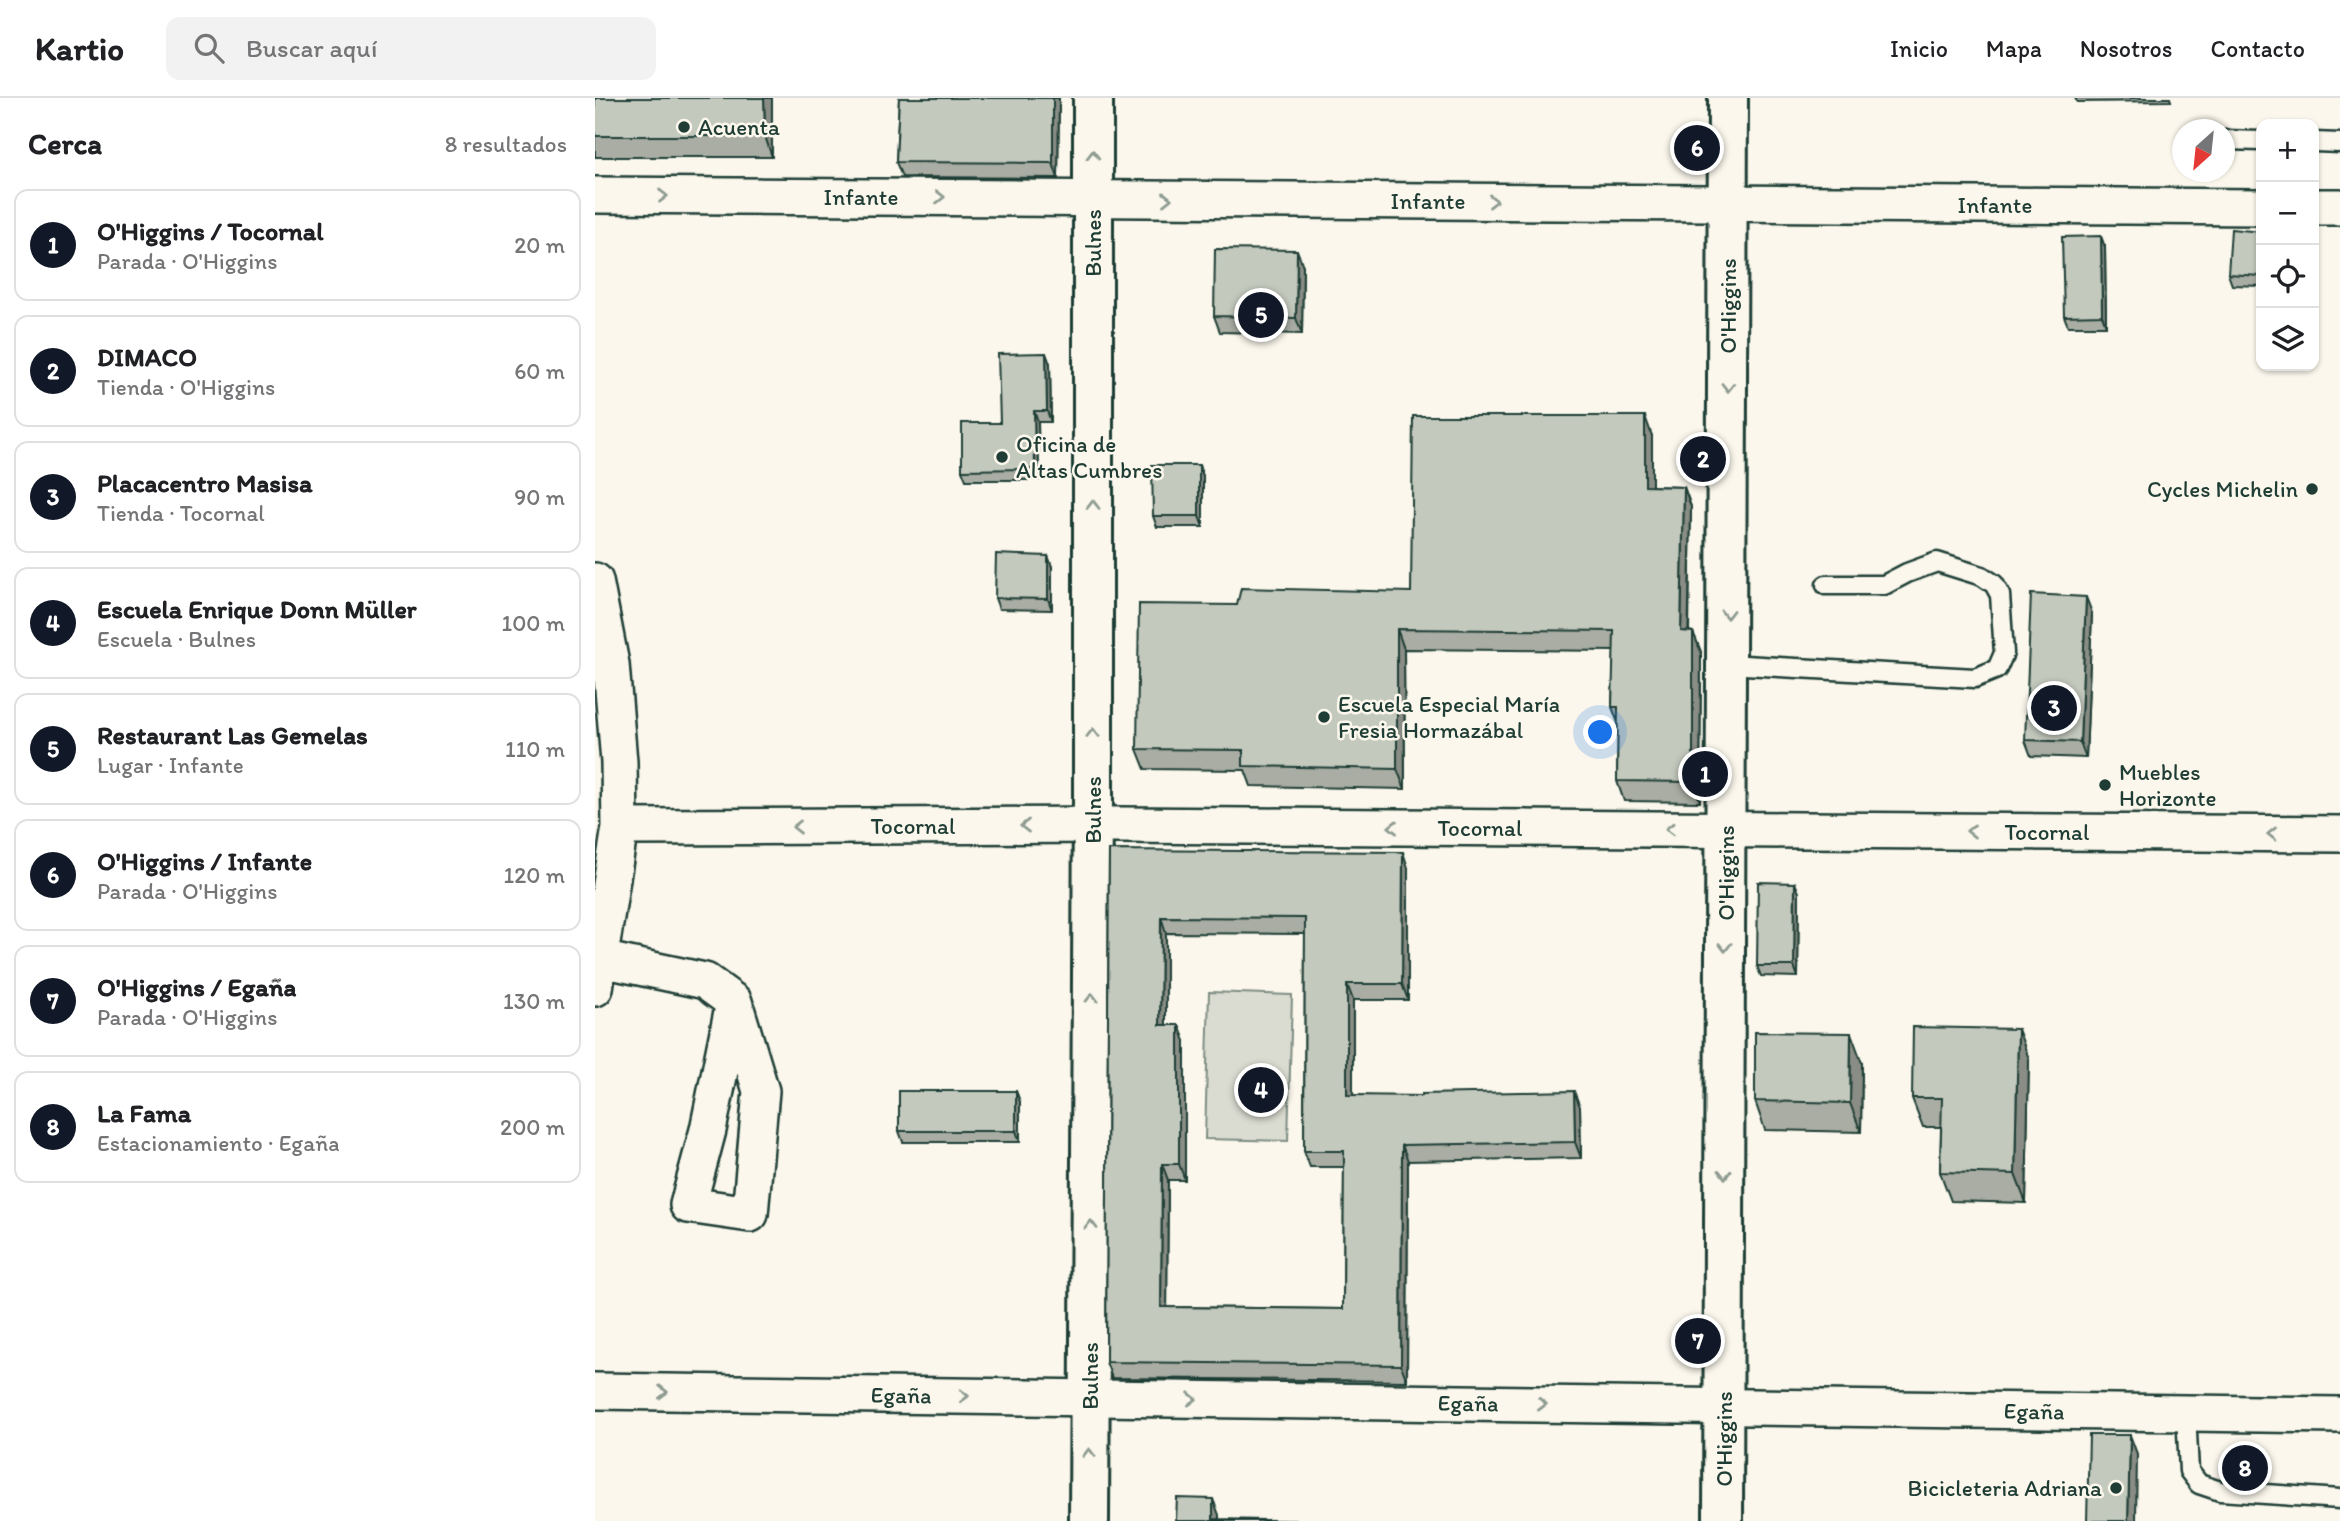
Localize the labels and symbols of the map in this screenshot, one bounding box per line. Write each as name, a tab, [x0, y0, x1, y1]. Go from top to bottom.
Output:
place label: Acuenta	[698, 113, 780, 141]
marker: Acuenta	[676, 119, 692, 135]
north arrow	[2172, 119, 2235, 182]
pin: 6	[1674, 122, 1720, 174]
one-way arrow	[1085, 149, 1101, 160]
street label: Infante	[824, 183, 898, 211]
street label: Infante	[1391, 187, 1465, 215]
one-way arrow	[658, 188, 669, 203]
one-way arrow	[935, 189, 945, 205]
one-way arrow	[1162, 191, 1173, 207]
street label: Infante	[1958, 191, 2032, 219]
one-way arrow	[1487, 194, 1498, 209]
street label: Bulnes	[1079, 209, 1107, 277]
street label: O'Higgins	[1714, 258, 1742, 354]
pin: 5	[1238, 289, 1284, 341]
one-way arrow	[1720, 382, 1736, 392]
place label: Oficina de Altas Cumbres	[1016, 430, 1162, 484]
pin: 2	[1680, 433, 1726, 485]
marker: Oficina de Altas Cumbres	[994, 449, 1010, 465]
place label: Cycles Michelin	[2147, 475, 2298, 503]
marker: Cycles Michelin	[2304, 481, 2320, 497]
one-way arrow	[1085, 499, 1101, 510]
one-way arrow	[1719, 609, 1735, 620]
pin: 3	[2031, 682, 2077, 734]
place label: Escuela Especial María Fresia Hormazábal	[1338, 690, 1560, 744]
marker: Escuela Especial María Fresia Hormazábal	[1316, 709, 1332, 725]
your location	[1583, 715, 1617, 749]
one-way arrow	[1085, 727, 1101, 737]
pin: 1	[1682, 748, 1728, 800]
place label: Muebles Horizonte	[2119, 758, 2217, 812]
street label: Bulnes	[1079, 776, 1107, 844]
marker: Muebles Horizonte	[2097, 777, 2113, 793]
street label: Tocornal	[870, 812, 956, 840]
street label: Tocornal	[1437, 814, 1523, 842]
one-way arrow	[1019, 818, 1029, 834]
street label: Tocornal	[2004, 818, 2090, 846]
one-way arrow	[791, 819, 802, 835]
one-way arrow	[1388, 820, 1399, 835]
one-way arrow	[1664, 822, 1675, 837]
one-way arrow	[1965, 824, 1976, 839]
street label: O'Higgins	[1712, 825, 1740, 921]
one-way arrow	[2266, 826, 2277, 841]
one-way arrow	[1717, 942, 1733, 952]
one-way arrow	[1084, 992, 1100, 1003]
pin: 4	[1238, 1064, 1284, 1116]
one-way arrow	[1717, 1169, 1733, 1180]
one-way arrow	[1083, 1220, 1099, 1230]
pin: 7	[1675, 1315, 1721, 1367]
street label: Bulnes	[1076, 1342, 1104, 1410]
street label: Egaña	[870, 1380, 932, 1410]
one-way arrow	[658, 1384, 669, 1400]
one-way arrow	[959, 1388, 970, 1404]
street label: Egaña	[1437, 1388, 1499, 1418]
one-way arrow	[1187, 1391, 1197, 1407]
street label: O'Higgins	[1710, 1391, 1738, 1487]
one-way arrow	[1537, 1396, 1547, 1412]
street label: Egaña	[2003, 1396, 2065, 1426]
pin: 8	[2222, 1442, 2268, 1494]
one-way arrow	[1081, 1447, 1097, 1458]
place label: Bicicleteria Adriana	[1907, 1474, 2102, 1502]
marker: Bicicleteria Adriana	[2108, 1480, 2124, 1496]

